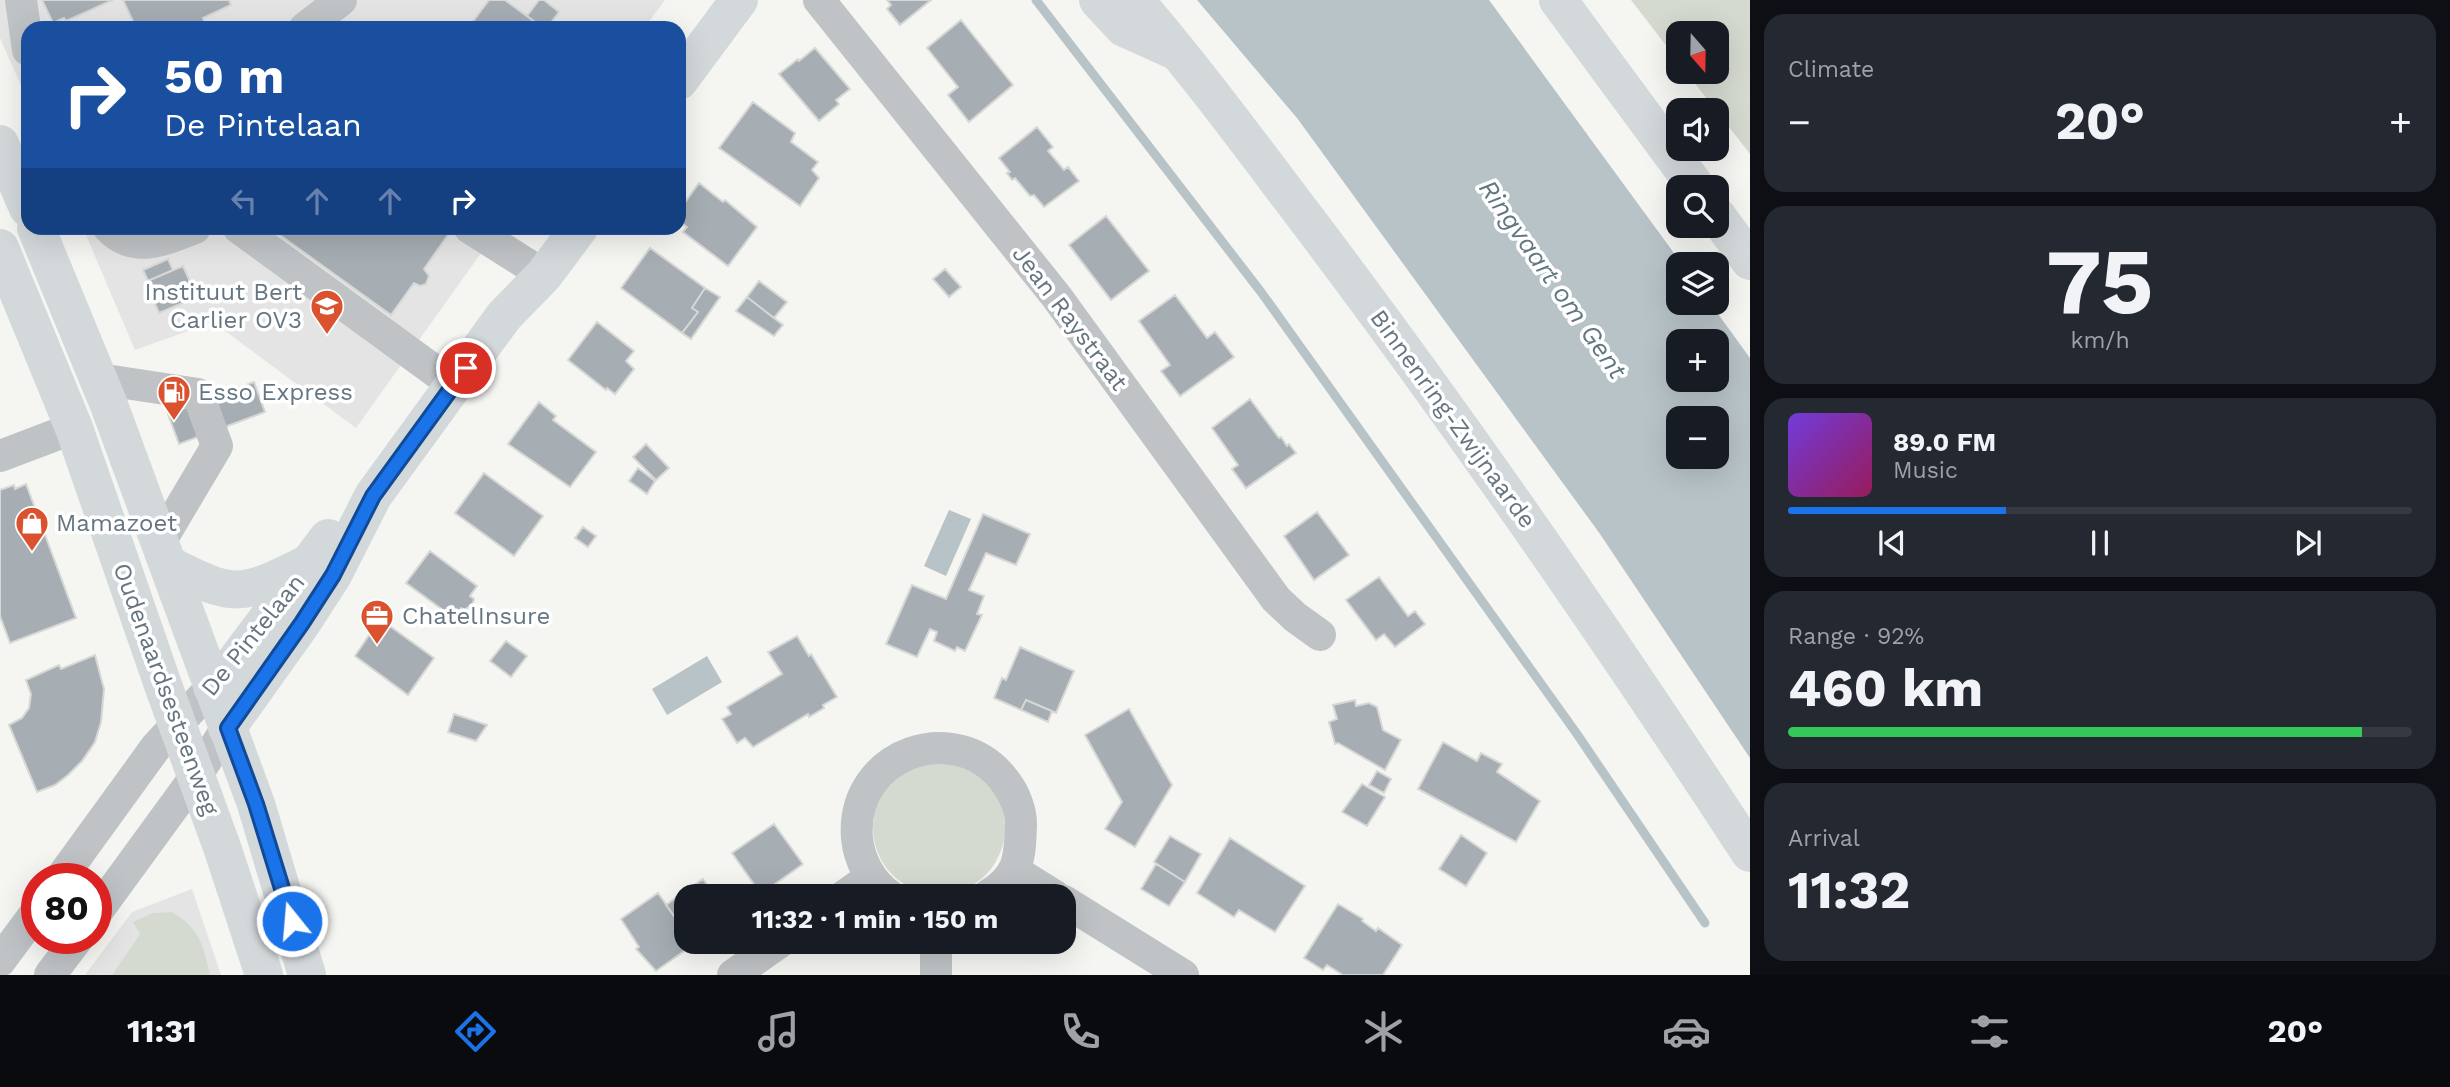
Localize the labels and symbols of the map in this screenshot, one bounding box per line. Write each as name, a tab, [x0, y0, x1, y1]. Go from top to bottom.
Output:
north arrow	[1666, 21, 1729, 84]
water label: Ringvaart om Gent	[1473, 174, 1633, 385]
street label: Jean Raystraat	[1007, 240, 1133, 396]
place label: Instituut Bert Carlier OV3	[145, 278, 302, 334]
school or university icon: Instituut Bert Carlier OV3	[308, 287, 346, 336]
street label: Binnenring-Zwijnaarde	[1364, 304, 1542, 534]
pin	[436, 338, 496, 398]
fuel station icon: Esso Express	[155, 373, 193, 422]
place label: Esso Express	[198, 378, 353, 406]
shop icon: Mamazoet	[13, 504, 51, 553]
place label: Mamazoet	[56, 509, 177, 537]
street label: Oudenaardsesteenweg	[107, 559, 225, 819]
street label: De Pintelaan	[195, 569, 311, 701]
office icon: ChatelInsure	[358, 597, 396, 646]
place label: ChatelInsure	[402, 602, 550, 630]
speed limit sign: 80	[21, 863, 112, 954]
position arrow	[255, 884, 329, 958]

